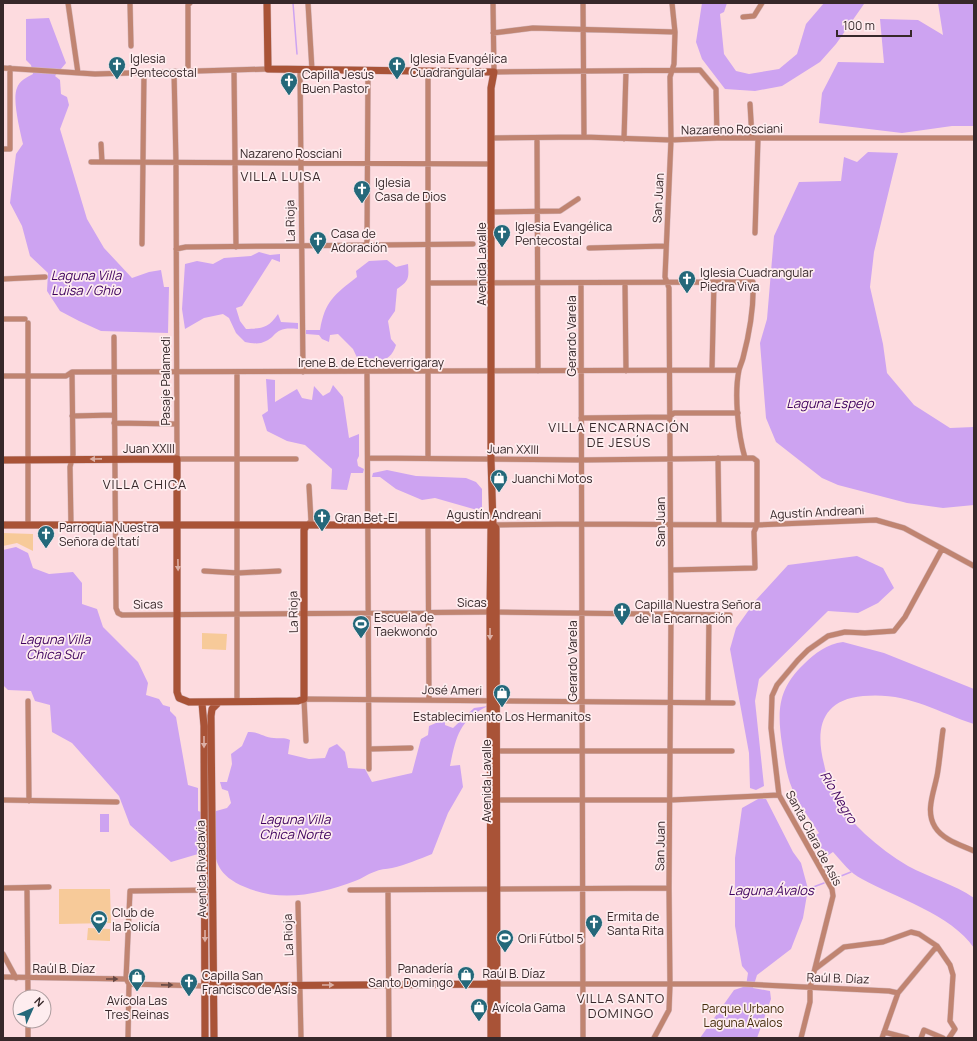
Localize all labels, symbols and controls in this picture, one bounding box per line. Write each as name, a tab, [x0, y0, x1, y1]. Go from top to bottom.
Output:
scale bar	[837, 12, 911, 38]
text: 100 m	[843, 17, 875, 34]
place label: Iglesia Pentecostal	[130, 50, 197, 81]
place label: Iglesia Evangélica Cuadrangular	[410, 50, 507, 81]
church icon: Iglesia Pentecostal	[107, 55, 127, 80]
church icon: Iglesia Evangélica Cuadrangular	[387, 55, 407, 80]
place label: Capilla Jesús Buen Pastor	[302, 66, 374, 97]
church icon: Capilla Jesús Buen Pastor	[279, 71, 299, 96]
street label: Nazareno Rosciani	[681, 120, 783, 138]
street label: Nazareno Rosciani	[240, 145, 342, 162]
district label: VILLA LUISA	[240, 167, 322, 185]
street label: San Juan	[648, 173, 668, 223]
place label: Iglesia Casa de Dios	[375, 174, 446, 205]
church icon: Iglesia Casa de Dios	[352, 179, 372, 204]
street label: La Rioja	[281, 200, 299, 242]
place label: Iglesia Evangélica Pentecostal	[515, 218, 612, 249]
street label: Avenida Lavalle	[473, 222, 490, 306]
church icon: Iglesia Evangélica Pentecostal	[492, 223, 512, 248]
place label: Casa de Adoración	[331, 225, 387, 256]
church icon: Casa de Adoración	[308, 230, 328, 255]
place label: Iglesia Cuadrangular Piedra Viva	[700, 264, 814, 295]
water label: Laguna Villa Luisa / Ghio	[51, 266, 122, 299]
church icon: Iglesia Cuadrangular Piedra Viva	[677, 269, 697, 294]
street label: Gerardo Varela	[563, 295, 580, 377]
street label: Pasaje Palamedi	[157, 336, 174, 426]
street label: Irene B. de Etcheverrigaray	[298, 354, 445, 371]
water label: Laguna Espejo	[786, 394, 875, 412]
district label: VILLA ENCARNACIÓN DE JESÚS	[548, 418, 690, 451]
street label: Juan XXIII	[123, 440, 175, 457]
street label: Juan XXIII	[487, 440, 539, 458]
one-way arrow	[90, 456, 102, 463]
shop icon: Juanchi Motos	[489, 468, 509, 493]
place label: Juanchi Motos	[512, 470, 593, 487]
district label: VILLA CHICA	[103, 475, 187, 493]
street label: San Juan	[652, 497, 669, 547]
street label: Agustín Andreani	[769, 501, 865, 523]
street label: Agustín Andreani	[447, 506, 541, 523]
church icon: Gran Bet-El	[312, 507, 332, 532]
place label: Gran Bet-El	[335, 509, 398, 526]
place label: Parroquia Nuestra Señora de Itatí	[59, 519, 159, 550]
church icon: Parroquia Nuestra Señora de Itatí	[36, 524, 56, 549]
one-way arrow	[175, 559, 181, 572]
street label: La Rioja	[284, 591, 302, 633]
street label: Sicas	[457, 594, 487, 611]
street label: Sicas	[133, 595, 163, 613]
place label: Capilla Nuestra Señora de la Encarnación	[635, 596, 761, 627]
church icon: Capilla Nuestra Señora de la Encarnación	[612, 601, 632, 626]
place label: Escuela de Taekwondo	[374, 609, 437, 640]
sports icon: Escuela de Taekwondo	[351, 614, 371, 639]
street label: Gerardo Varela	[564, 620, 581, 702]
one-way arrow	[487, 628, 493, 641]
water label: Laguna Villa Chica Sur	[20, 630, 91, 663]
street label: José Ameri	[422, 681, 482, 699]
shop icon: Establecimiento Los Hermanitos	[492, 683, 512, 708]
place label: Establecimiento Los Hermanitos	[413, 708, 591, 725]
one-way arrow	[201, 736, 207, 749]
street label: Avenida Lavalle	[478, 739, 495, 823]
water label: Río Negro	[816, 768, 862, 828]
street label: Santa Clara de Asís	[782, 787, 846, 889]
water label: Laguna Villa Chica Norte	[260, 810, 332, 843]
street label: Avenida Rivadavia	[192, 820, 210, 918]
street label: San Juan	[651, 821, 669, 871]
water label: Laguna Ávalos	[728, 881, 815, 899]
place label: Club de la Policía	[112, 904, 160, 935]
place label: Ermita de Santa Rita	[607, 908, 664, 939]
sports icon: Club de la Policía	[89, 909, 109, 934]
church icon: Ermita de Santa Rita	[584, 913, 604, 938]
street label: La Rioja	[279, 914, 297, 956]
sports icon: Orli Fútbol 5	[495, 928, 515, 953]
one-way arrow	[202, 930, 208, 943]
place label: Orli Fútbol 5	[518, 930, 583, 947]
street label: Raúl B. Díaz	[33, 960, 95, 977]
place label: Panadería Santo Domingo	[368, 960, 453, 991]
shop icon: Panadería Santo Domingo	[456, 965, 476, 990]
street label: Raúl B. Díaz	[483, 965, 545, 982]
shop icon: Avícola Las Tres Reinas	[127, 967, 147, 992]
place label: Capilla San Francisco de Asís	[202, 967, 297, 998]
street label: Raúl B. Díaz	[806, 968, 870, 988]
church icon: Capilla San Francisco de Asís	[179, 972, 199, 997]
one-way arrow	[106, 976, 119, 982]
one-way arrow	[161, 982, 174, 988]
one-way arrow	[322, 982, 335, 988]
north arrow	[12, 989, 52, 1029]
district label: VILLA SANTO DOMINGO	[577, 989, 665, 1022]
place label: Avícola Las Tres Reinas	[105, 992, 169, 1023]
text: N	[31, 993, 48, 1010]
shop icon: Avícola Gama	[469, 997, 489, 1022]
place label: Avícola Gama	[492, 999, 565, 1016]
park label: Parque Urbano Laguna Ávalos	[702, 1000, 784, 1031]

